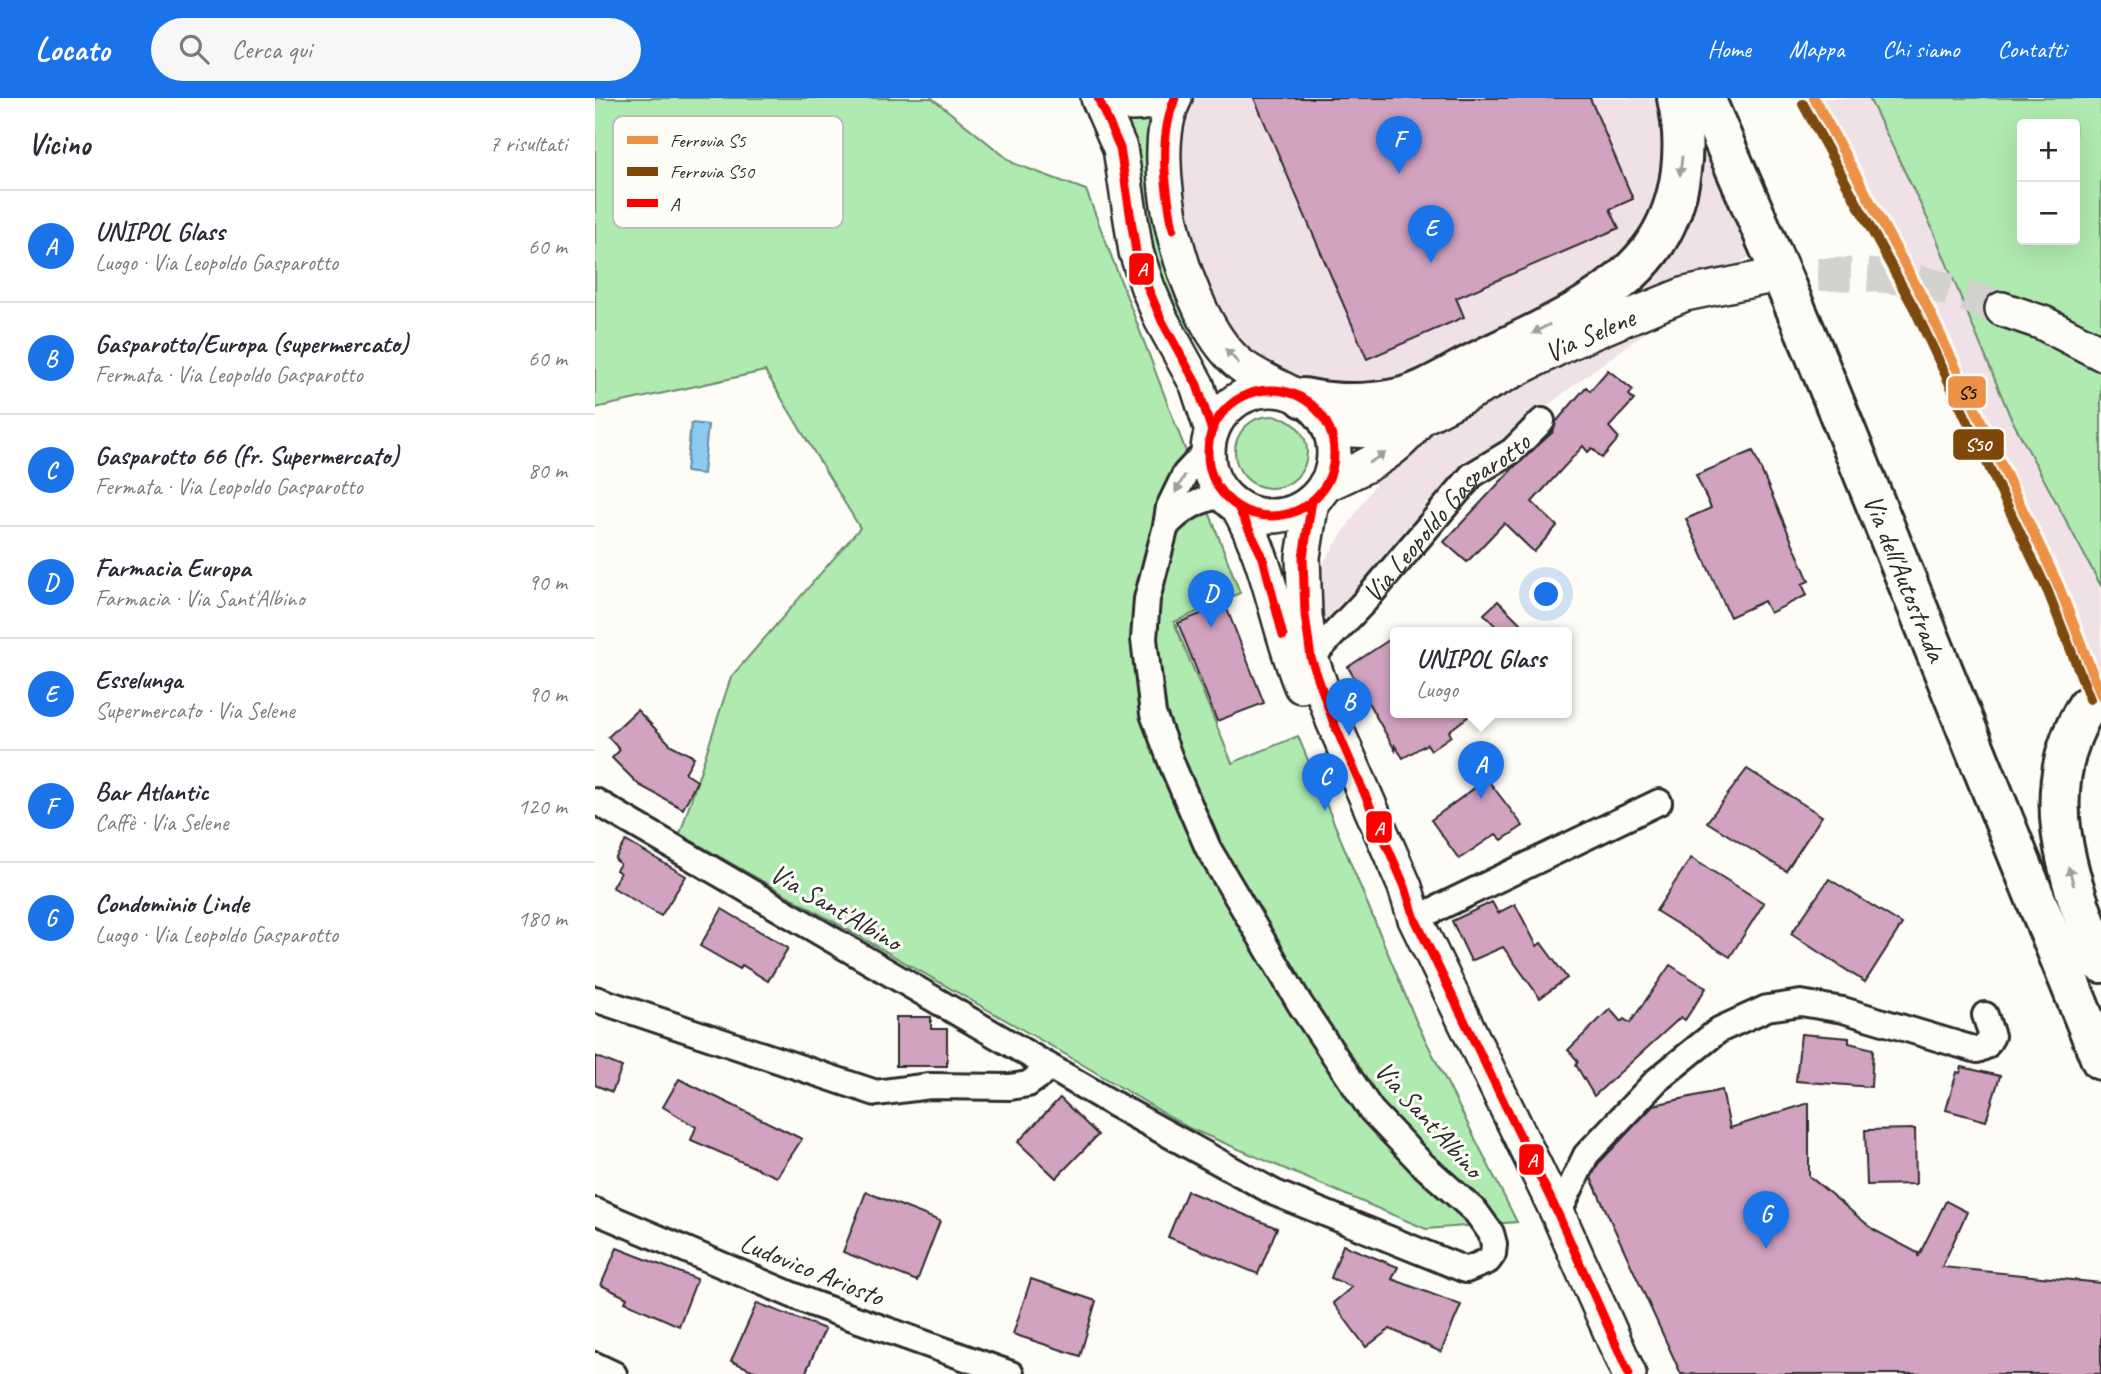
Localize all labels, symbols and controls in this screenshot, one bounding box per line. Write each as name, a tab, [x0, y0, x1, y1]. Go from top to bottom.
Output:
search box	[151, 18, 641, 81]
text: Locato	[35, 28, 109, 70]
icon: search	[175, 30, 213, 68]
text: Cerca qui	[231, 33, 312, 66]
text: Home	[1707, 34, 1751, 64]
text: Mappa	[1789, 34, 1844, 64]
text: Chi siamo	[1882, 34, 1959, 64]
text: Contatti	[1997, 34, 2066, 64]
legend	[613, 116, 843, 228]
pin: F	[1376, 116, 1422, 174]
map controls	[2017, 119, 2080, 245]
button: +	[2017, 119, 2080, 182]
text: Vicino	[28, 125, 90, 163]
text: 7 risultati	[489, 129, 567, 158]
text: Ferrovia S5	[670, 129, 747, 153]
one-way arrow	[1675, 155, 1686, 177]
text: Ferrovia S50	[670, 160, 755, 184]
button: −	[2017, 182, 2080, 245]
text: A	[670, 192, 681, 216]
pin: E	[1408, 205, 1454, 263]
text: UNIPOL Glass	[95, 215, 225, 248]
text: A	[45, 232, 57, 261]
text: 60 m	[528, 232, 567, 261]
text: Luogo · Via Leopoldo Gasparotto	[95, 248, 338, 277]
line badge: A	[1128, 252, 1155, 286]
text: A	[1137, 257, 1148, 281]
street label: Via Selene	[1538, 298, 1642, 370]
one-way arrow	[1531, 323, 1550, 335]
text: Gasparotto/Europa (supermercato)	[95, 327, 408, 360]
text: B	[45, 344, 57, 373]
text: 60 m	[528, 344, 567, 373]
one-way arrow	[1224, 347, 1240, 365]
text: Fermata · Via Leopoldo Gasparotto	[95, 360, 363, 389]
line badge: S5	[1947, 375, 1987, 409]
text: S5	[1958, 381, 1978, 405]
street label: Via Leopoldo Gasparotto	[1354, 424, 1539, 609]
line badge: S50	[1952, 428, 2005, 461]
text: S50	[1965, 433, 1994, 457]
text: Gasparotto 66 (fr. Supermercato)	[95, 439, 399, 472]
one-way arrow	[1368, 452, 1387, 465]
text: C	[46, 456, 56, 485]
text: 80 m	[528, 456, 567, 485]
text: Fermata · Via Leopoldo Gasparotto	[95, 472, 363, 501]
one-way arrow	[1174, 474, 1185, 494]
street label: Via dell'Autostrada	[1856, 489, 1956, 668]
text: Farmacia Europa	[95, 551, 250, 584]
text: D	[44, 568, 58, 597]
text: 90 m	[528, 568, 567, 597]
pin: D	[1188, 570, 1234, 628]
your location	[1529, 577, 1563, 611]
text: Farmacia · Via Sant'Albino	[95, 584, 305, 613]
popup	[1390, 627, 1572, 718]
text: UNIPOL Glass	[1416, 642, 1546, 675]
text: Esselunga	[95, 663, 182, 696]
text: Luogo	[1416, 675, 1458, 704]
pin: B	[1326, 678, 1372, 736]
text: E	[45, 680, 57, 709]
text: 90 m	[528, 680, 567, 709]
text: Supermercato · Via Selene	[95, 696, 295, 725]
pin: A	[1458, 741, 1504, 799]
pin: C	[1302, 753, 1348, 811]
text: Bar Atlantic	[95, 775, 209, 808]
text: F	[46, 792, 56, 821]
text: 120 m	[518, 792, 567, 821]
text: Caffè · Via Selene	[95, 808, 229, 837]
line badge: A	[1365, 810, 1393, 844]
text: A	[1374, 816, 1385, 840]
street label: Via Sant'Albino	[764, 855, 911, 960]
one-way arrow	[2065, 865, 2075, 886]
text: Condominio Linde	[95, 887, 248, 920]
text: G	[45, 904, 57, 933]
text: 180 m	[518, 904, 567, 933]
text: Luogo · Via Leopoldo Gasparotto	[95, 920, 338, 949]
street label: Via Sant'Albino	[1367, 1053, 1493, 1187]
line badge: A	[1518, 1143, 1545, 1176]
text: A	[1527, 1148, 1538, 1172]
pin: G	[1743, 1191, 1789, 1249]
street label: Ludovico Ariosto	[735, 1224, 891, 1314]

